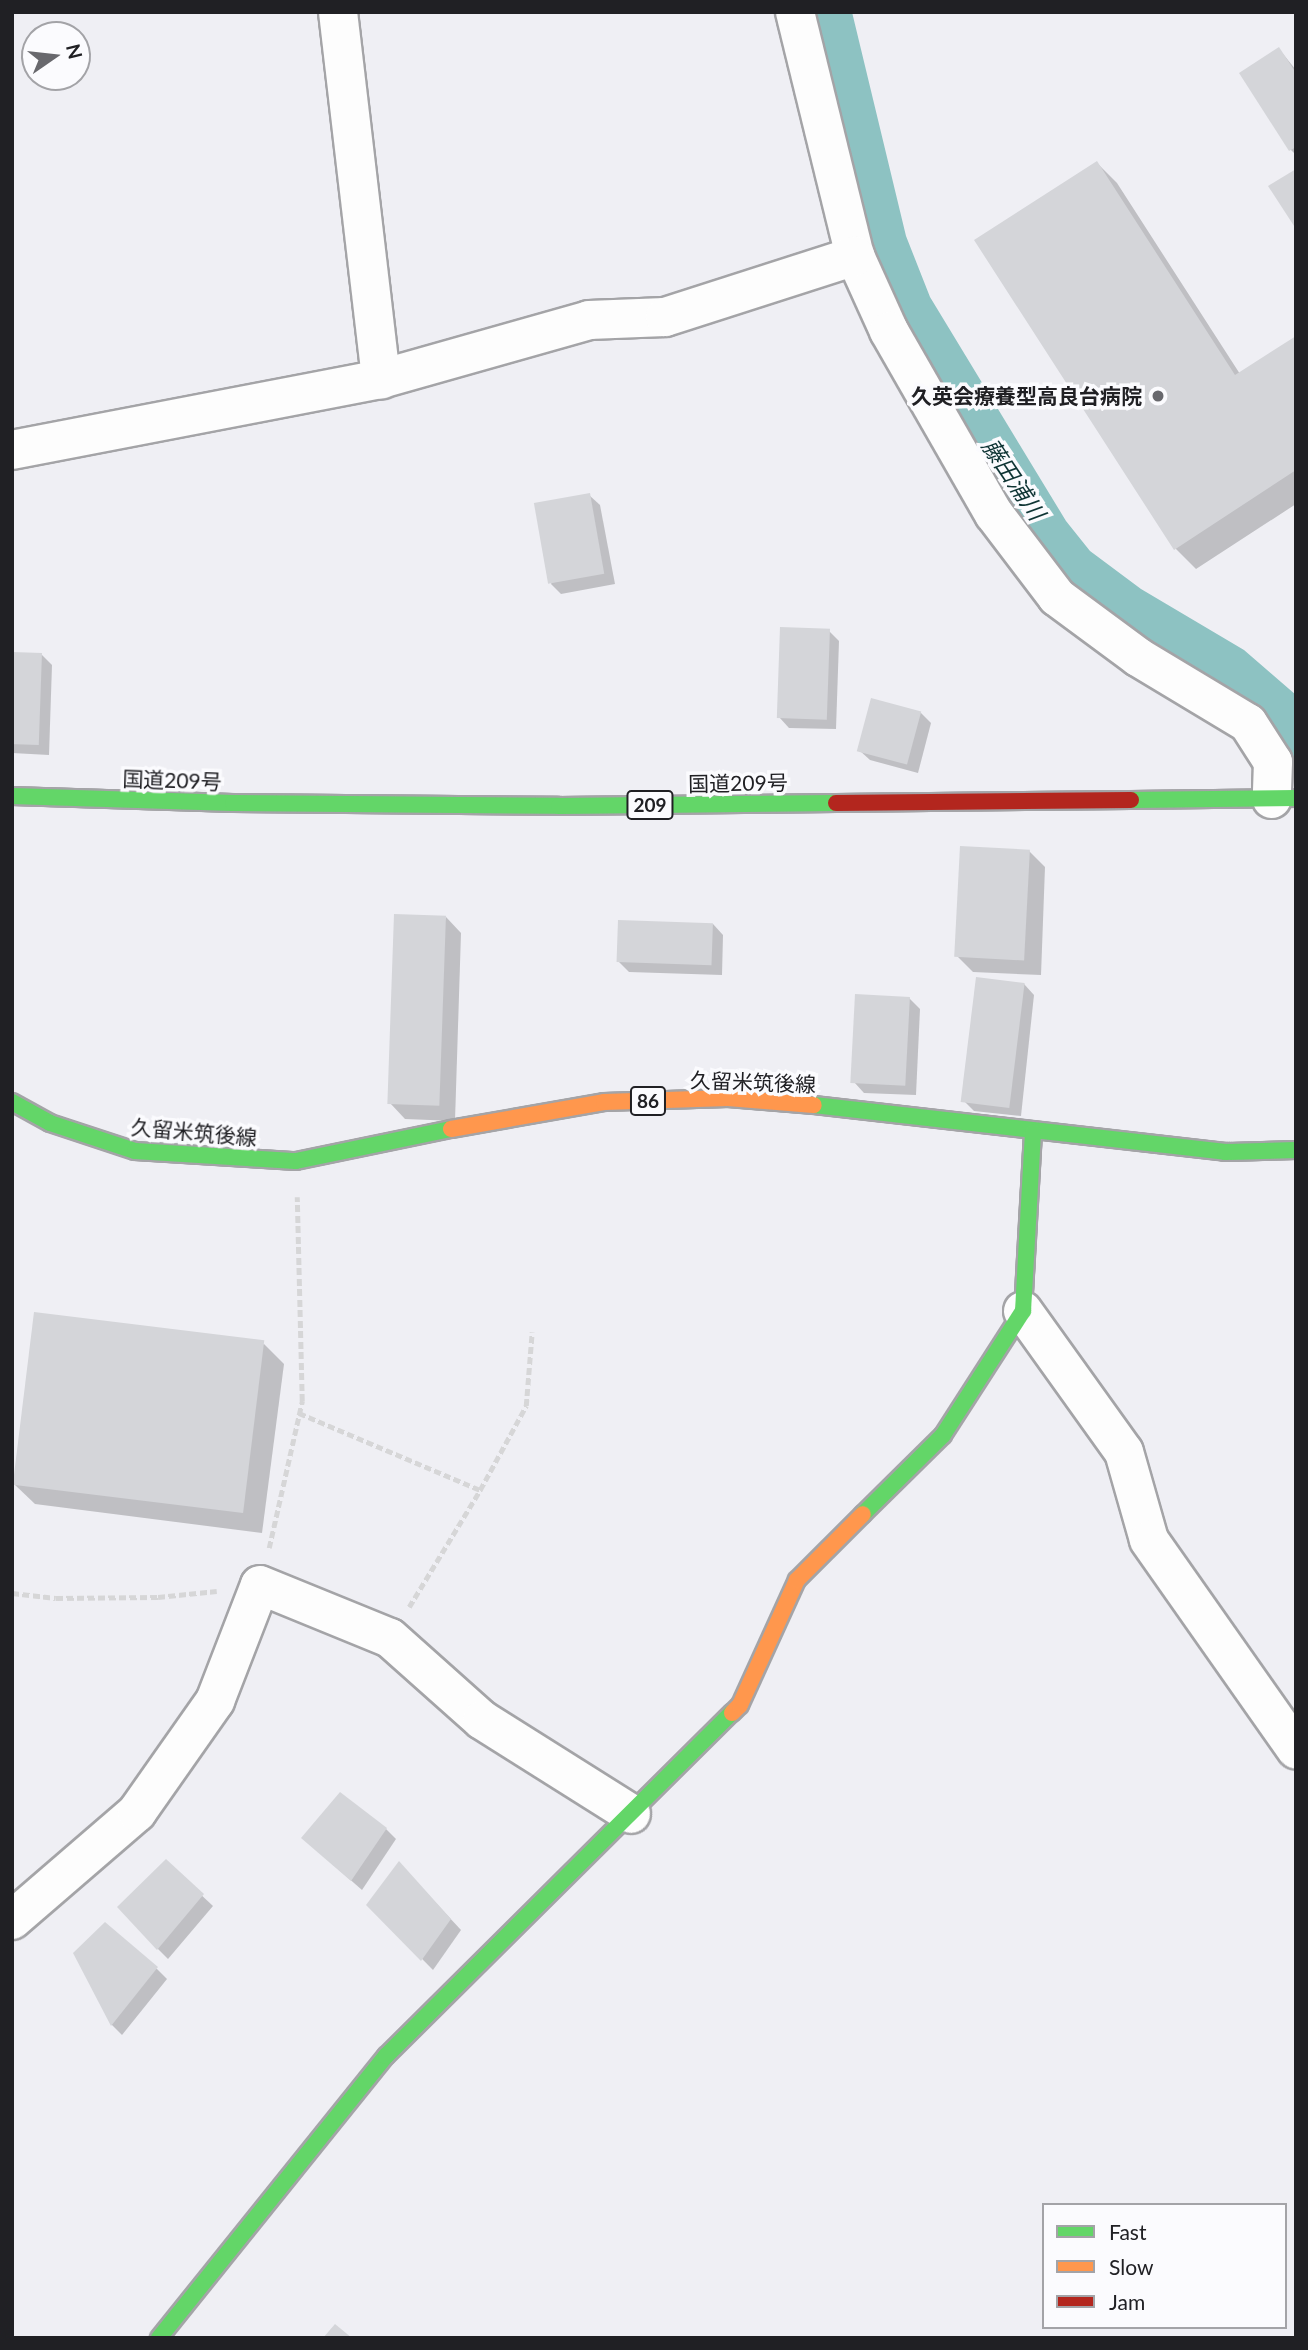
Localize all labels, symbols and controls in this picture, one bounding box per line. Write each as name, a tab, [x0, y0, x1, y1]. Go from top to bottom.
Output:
north arrow	[21, 21, 91, 91]
text: N	[62, 41, 88, 61]
place label: 久英会療養型高良台病院	[911, 383, 1142, 409]
marker: 久英会療養型高良台病院	[1148, 386, 1168, 406]
water label: 藤田浦川	[977, 433, 1051, 525]
street label: 国道209号	[122, 766, 222, 794]
street label: 国道209号	[688, 770, 788, 796]
road number: 209	[626, 790, 674, 820]
street label: 久留米筑後線	[690, 1067, 816, 1097]
road number: 86	[629, 1086, 667, 1116]
street label: 久留米筑後線	[130, 1114, 258, 1150]
legend	[1042, 2203, 1287, 2329]
text: Fast	[1109, 2219, 1146, 2244]
text: Slow	[1109, 2254, 1153, 2279]
text: Jam	[1109, 2289, 1145, 2314]

